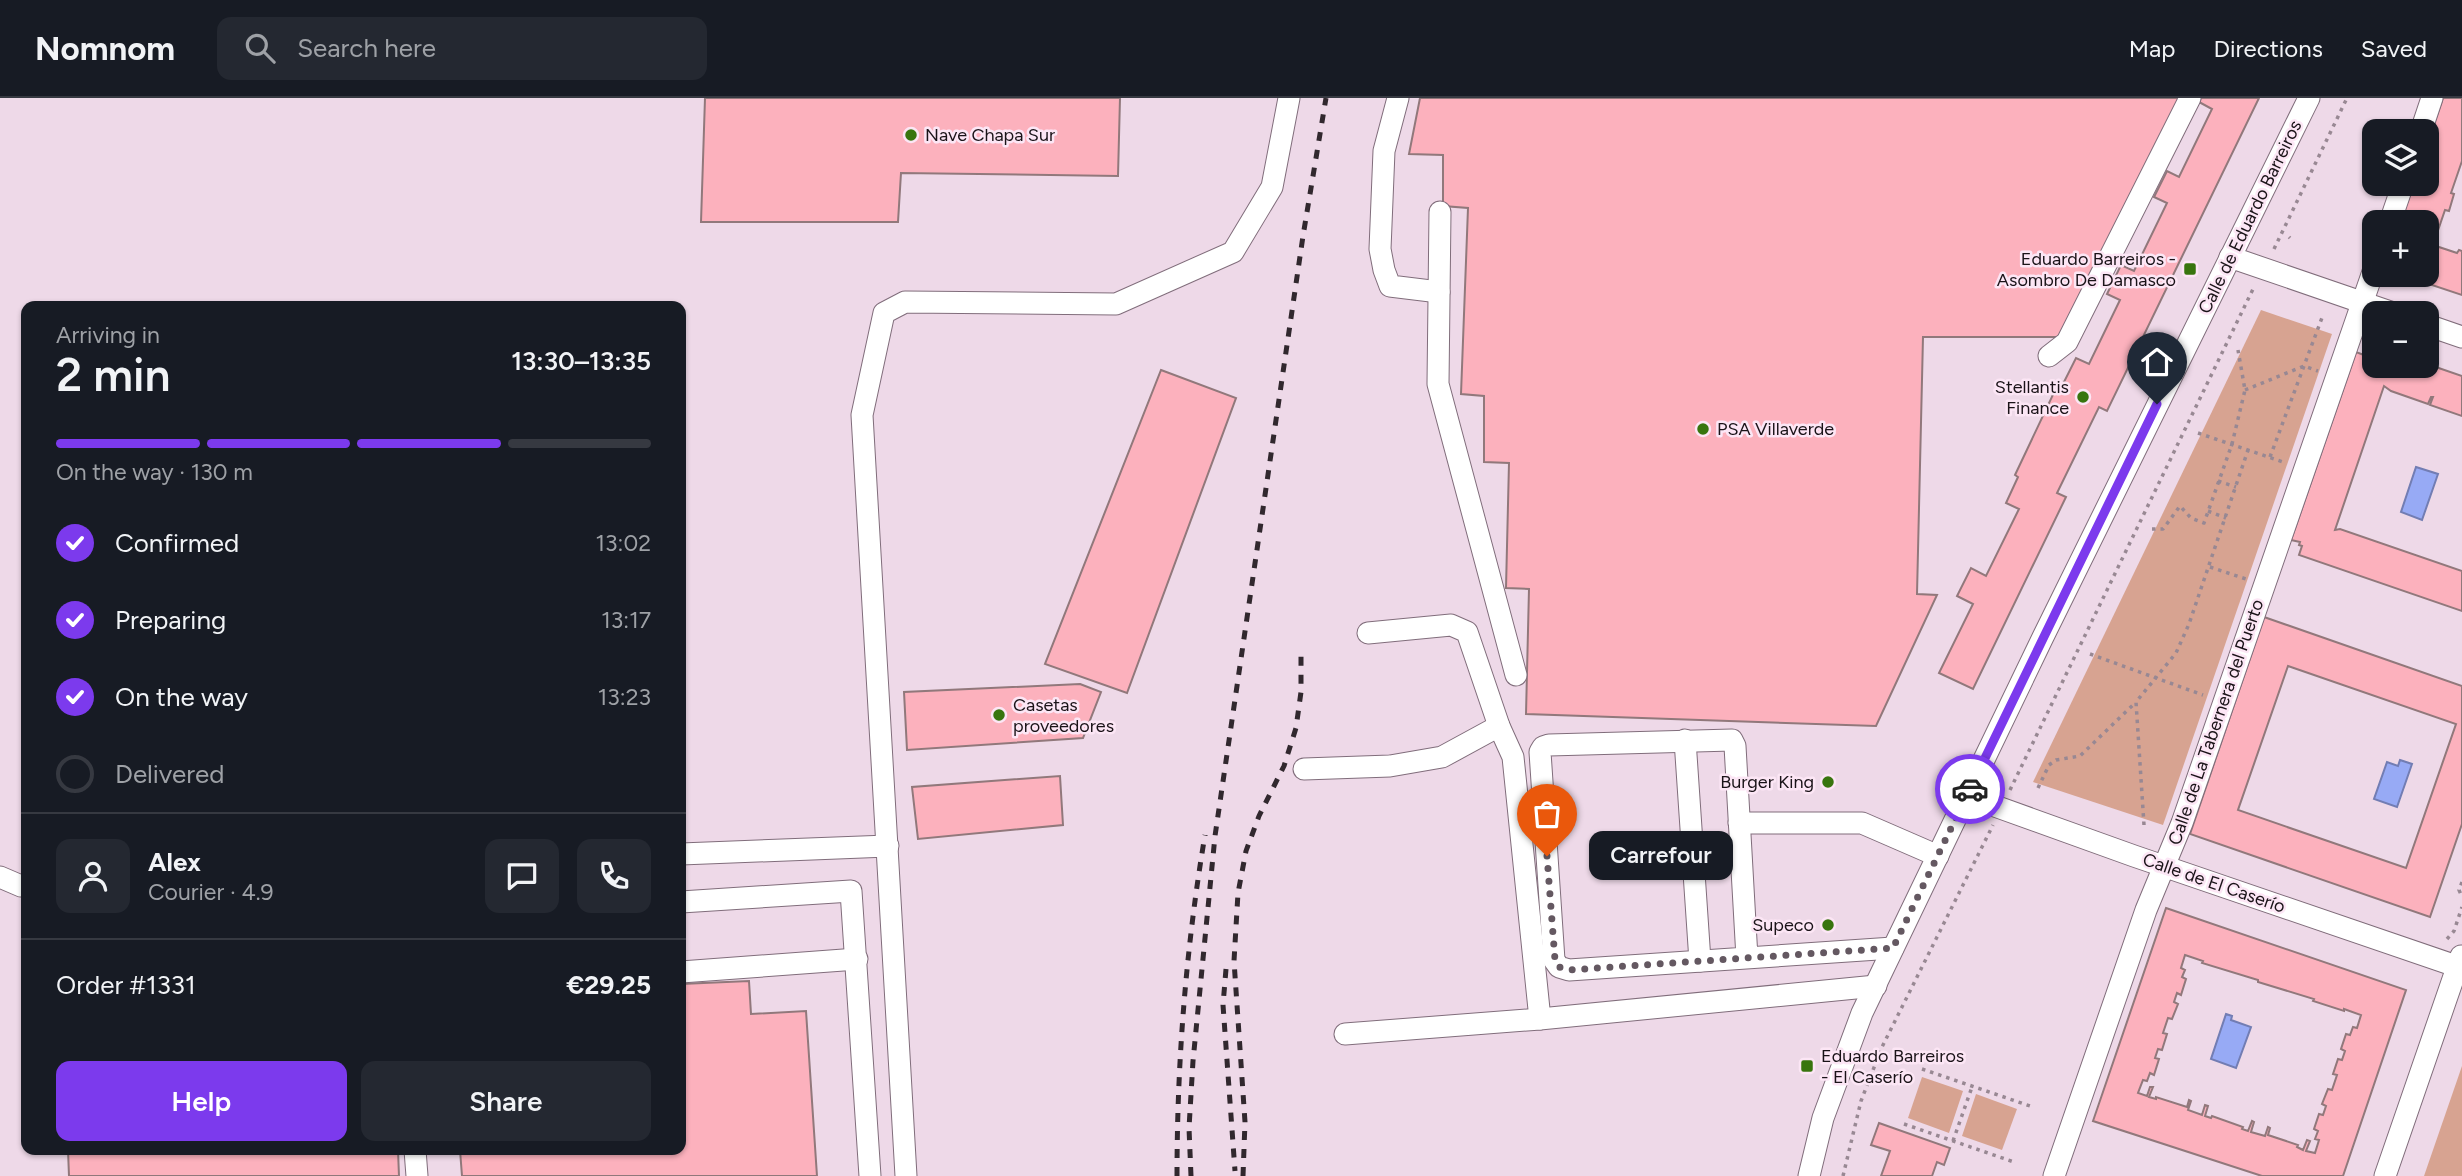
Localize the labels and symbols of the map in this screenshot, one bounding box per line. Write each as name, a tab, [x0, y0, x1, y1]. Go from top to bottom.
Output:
street label: Calle de Eduardo Barreiros	[2194, 117, 2306, 317]
place label: Nave Chapa Sur	[925, 124, 1055, 146]
marker: Nave Chapa Sur	[903, 127, 919, 143]
place label: Eduardo Barreiros - Asombro De Damasco	[1997, 248, 2176, 291]
marker: Eduardo Barreiros - Asombro De Damasco	[2182, 261, 2198, 277]
pin	[2127, 332, 2187, 404]
place label: Stellantis Finance	[1995, 376, 2069, 419]
marker: Stellantis Finance	[2075, 389, 2091, 405]
place label: PSA Villaverde	[1717, 418, 1834, 440]
marker: PSA Villaverde	[1695, 421, 1711, 437]
street label: Calle de La Tabernera del Puerto	[2164, 596, 2268, 848]
place label: Casetas proveedores	[1013, 694, 1114, 737]
marker: Casetas proveedores	[991, 707, 1007, 723]
courier	[1935, 754, 2005, 824]
place label: Burger King	[1720, 771, 1814, 793]
marker: Burger King	[1820, 774, 1836, 790]
pin	[1517, 784, 1577, 856]
callout: Carrefour	[1589, 832, 1732, 880]
street label: Calle de El Caserío	[2140, 848, 2288, 918]
place label: Supeco	[1752, 914, 1814, 936]
marker: Supeco	[1820, 917, 1836, 933]
place label: Eduardo Barreiros - El Caserío	[1821, 1045, 1964, 1088]
marker: Eduardo Barreiros - El Caserío	[1799, 1058, 1815, 1074]

